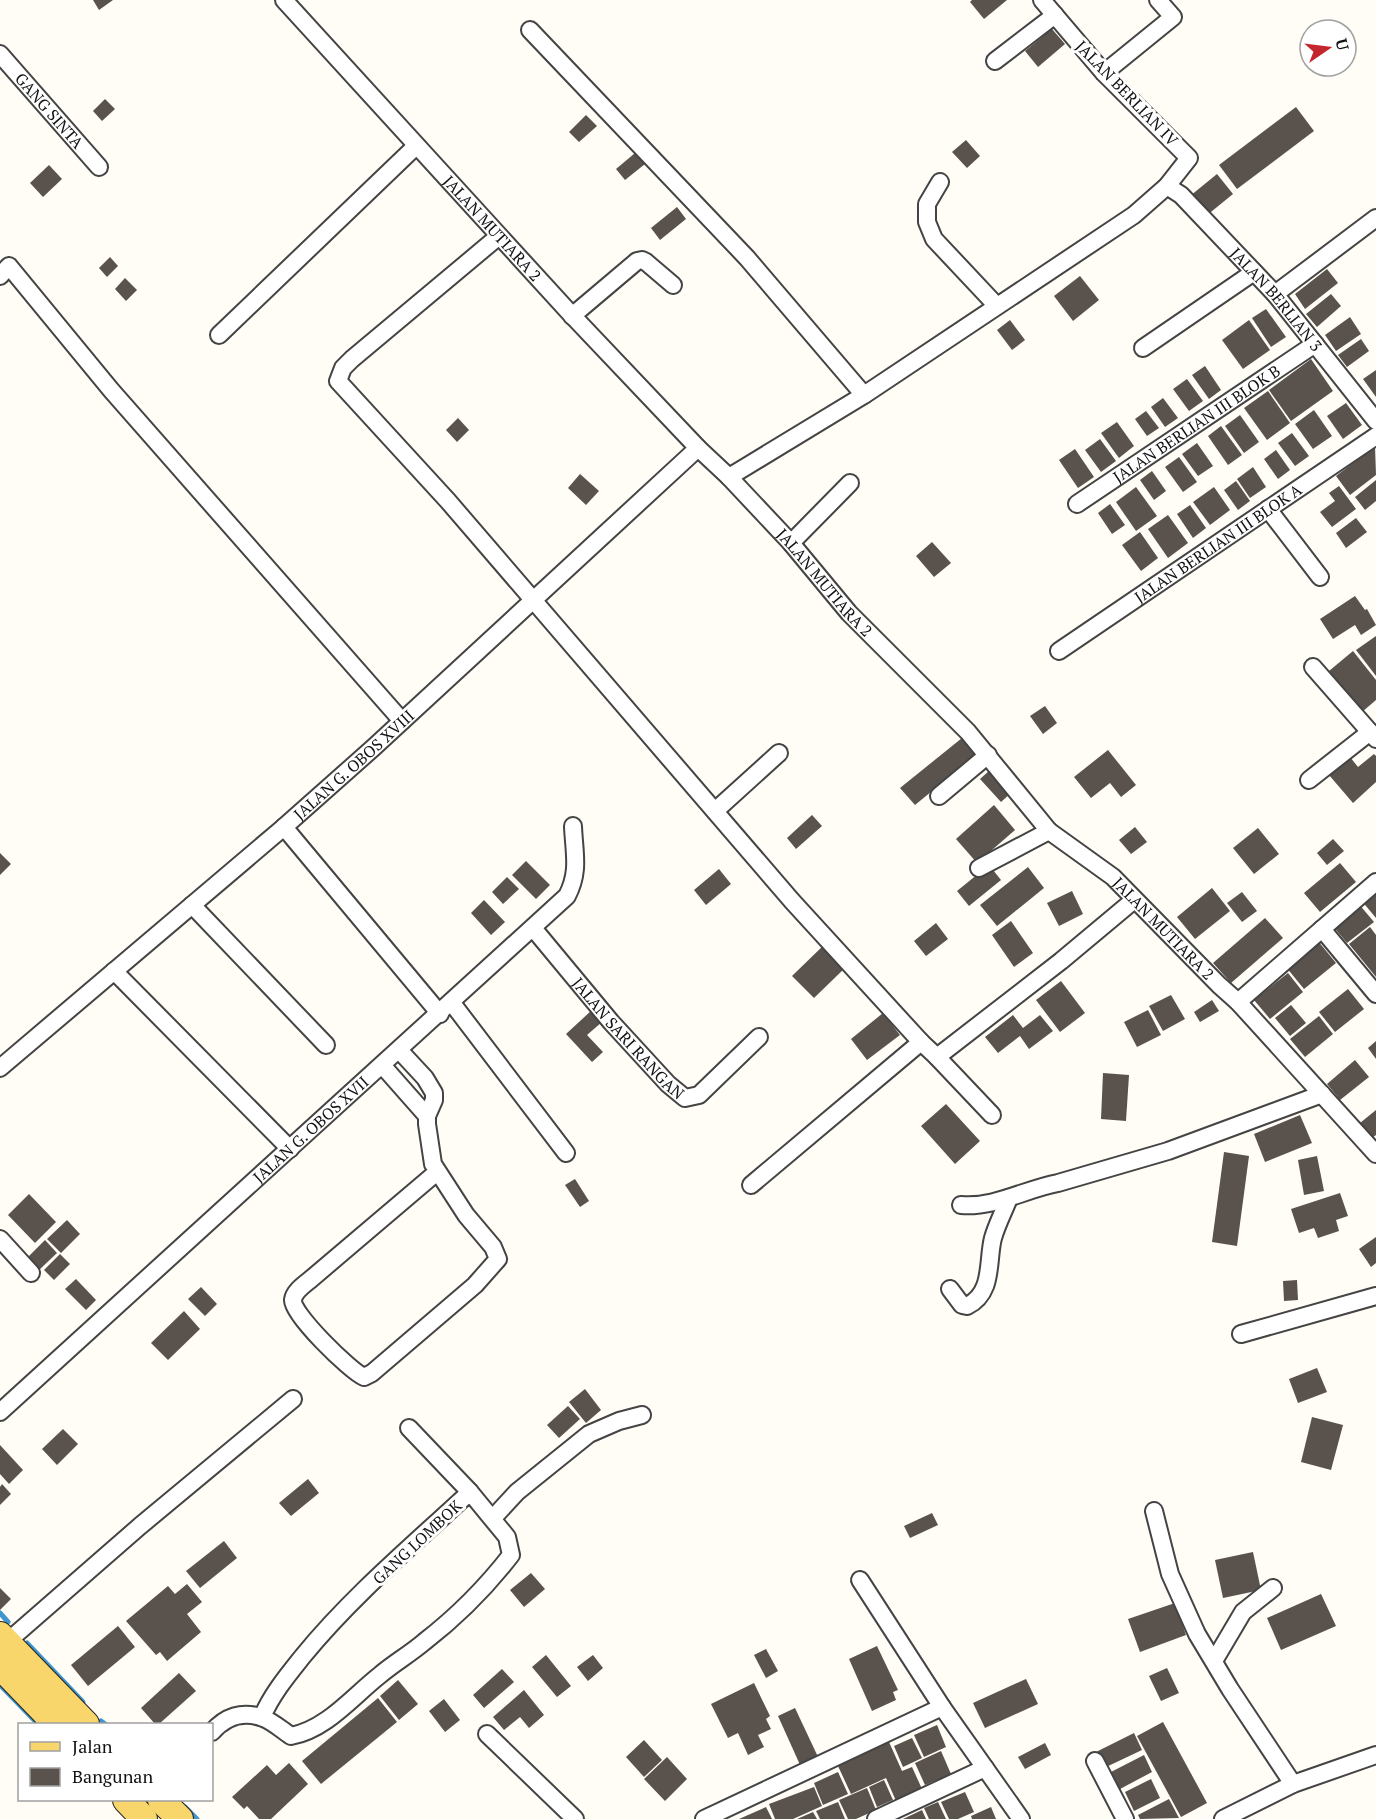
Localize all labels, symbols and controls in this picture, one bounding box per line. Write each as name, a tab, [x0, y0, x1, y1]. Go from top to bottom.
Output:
north arrow	[1298, 18, 1358, 78]
street label: JALAN BERLIAN IV	[1071, 36, 1183, 151]
text: U	[1330, 36, 1355, 53]
street label: GANG SINTA	[10, 68, 89, 153]
street label: JALAN MUTIARA 2	[438, 170, 546, 286]
street label: JALAN BERLIAN 3	[1225, 243, 1327, 356]
street label: JALAN BERLIAN III BLOK B	[1109, 360, 1284, 488]
street label: JALAN BERLIAN III BLOK A	[1130, 479, 1306, 608]
street label: JALAN MUTIARA 2	[772, 524, 877, 641]
street label: JALAN G. OBOS XVIII	[289, 705, 419, 825]
street label: JALAN MUTIARA 2	[1108, 872, 1219, 985]
street label: JALAN SARI RANGAN	[567, 973, 689, 1104]
street label: JALAN G. OBOS XVII	[248, 1071, 373, 1188]
street label: GANG LOMBOK	[368, 1494, 467, 1589]
legend	[18, 1723, 213, 1801]
text: Jalan	[72, 1734, 113, 1758]
text: Bangunan	[72, 1764, 153, 1788]

